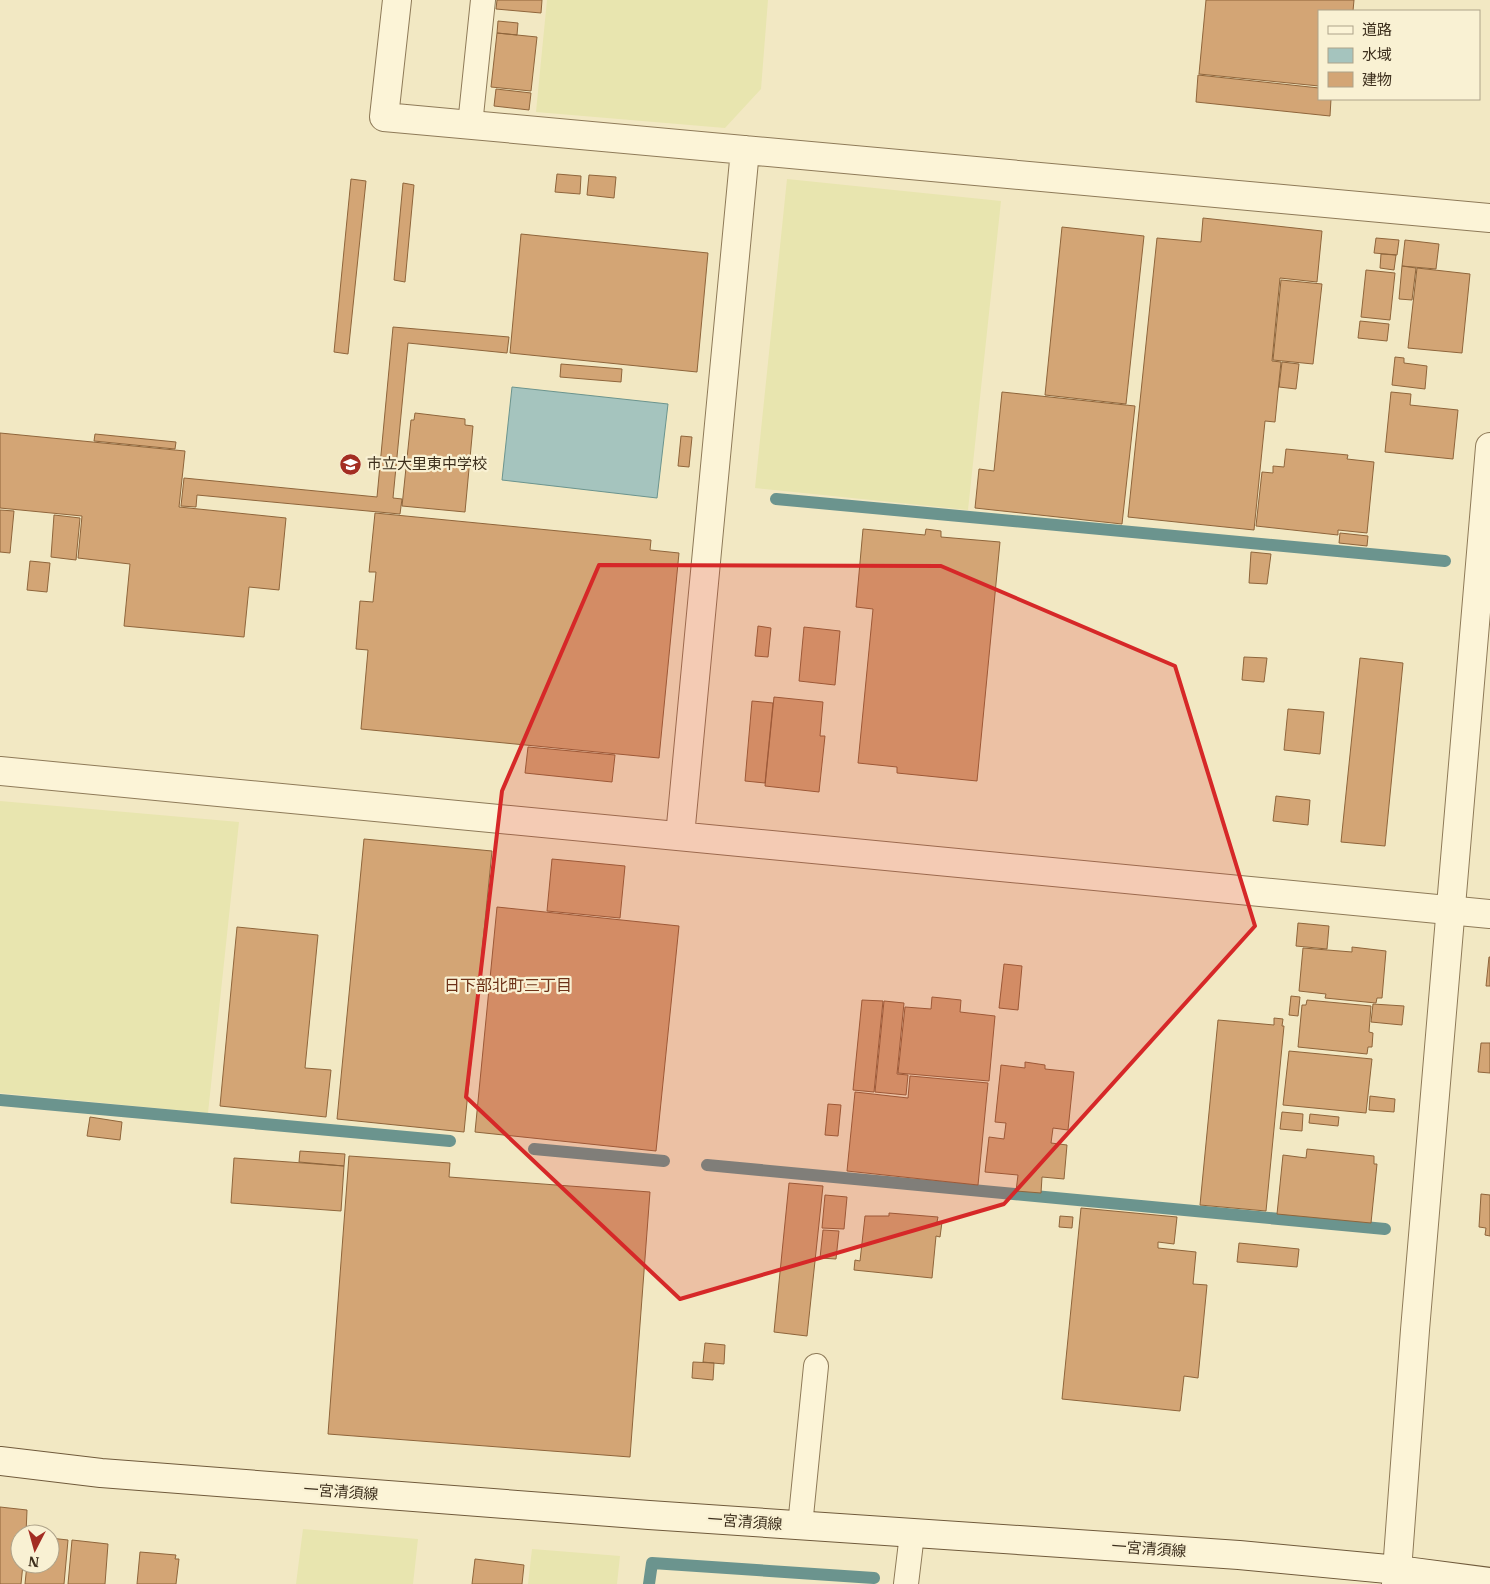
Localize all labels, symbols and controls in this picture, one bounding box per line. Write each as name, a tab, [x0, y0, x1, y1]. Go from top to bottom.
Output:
legend	[1318, 10, 1480, 100]
text: 道路	[1362, 20, 1392, 39]
text: 水域	[1362, 45, 1392, 64]
text: 建物	[1362, 70, 1392, 89]
school or university icon: 市立大里東中学校	[339, 452, 363, 476]
place label: 市立大里東中学校	[367, 454, 487, 473]
district label: 日下部北町三丁目	[444, 975, 572, 995]
street label: 一宮清須線	[303, 1479, 379, 1504]
street label: 一宮清須線	[707, 1509, 783, 1534]
north arrow	[10, 1524, 60, 1574]
street label: 一宮清須線	[1111, 1536, 1187, 1561]
text: N	[27, 1552, 40, 1571]

